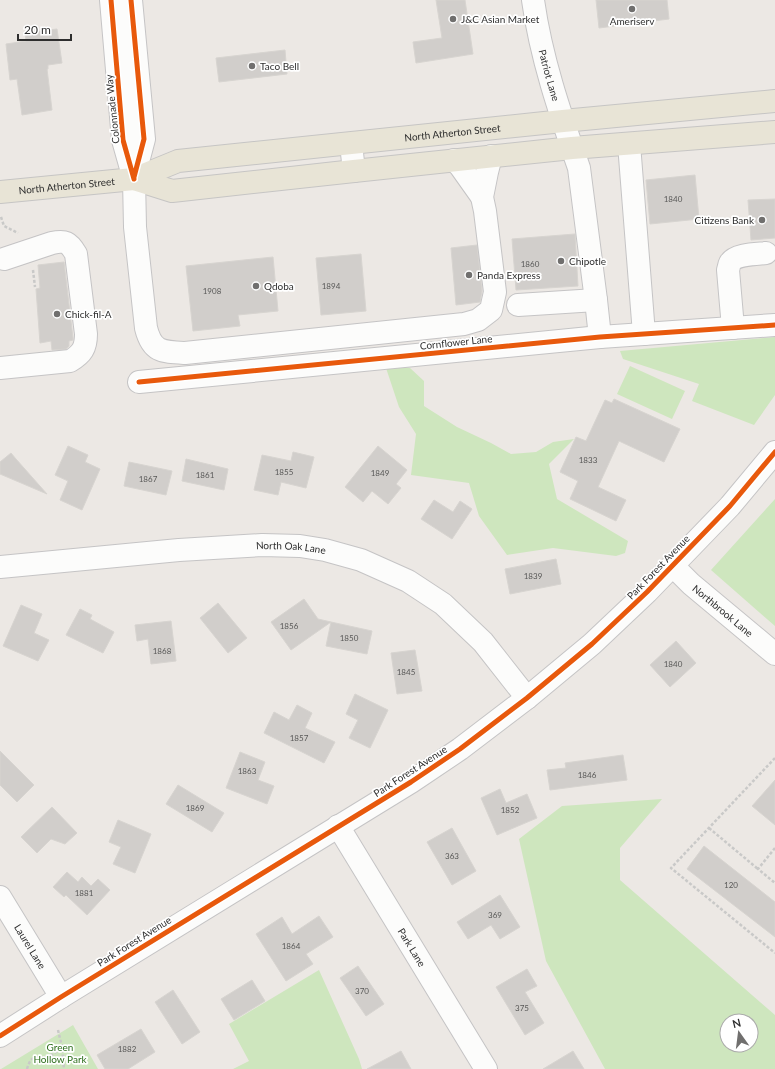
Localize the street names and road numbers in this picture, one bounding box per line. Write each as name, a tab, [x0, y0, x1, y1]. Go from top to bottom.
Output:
street label: Patriot Lane	[537, 48, 562, 103]
street label: Colonnade Way	[102, 73, 122, 144]
street label: North Atherton Street	[404, 121, 501, 143]
street label: North Atherton Street	[18, 175, 116, 196]
street label: Cornflower Lane	[419, 332, 493, 352]
street label: Park Forest Avenue	[624, 532, 692, 602]
street label: North Oak Lane	[256, 539, 327, 556]
street label: Northbrook Lane	[690, 582, 756, 639]
street label: Park Forest Avenue	[371, 743, 449, 799]
street label: Park Forest Avenue	[95, 913, 173, 969]
street label: Laurel Lane	[12, 922, 48, 971]
street label: Park Lane	[396, 926, 428, 969]

